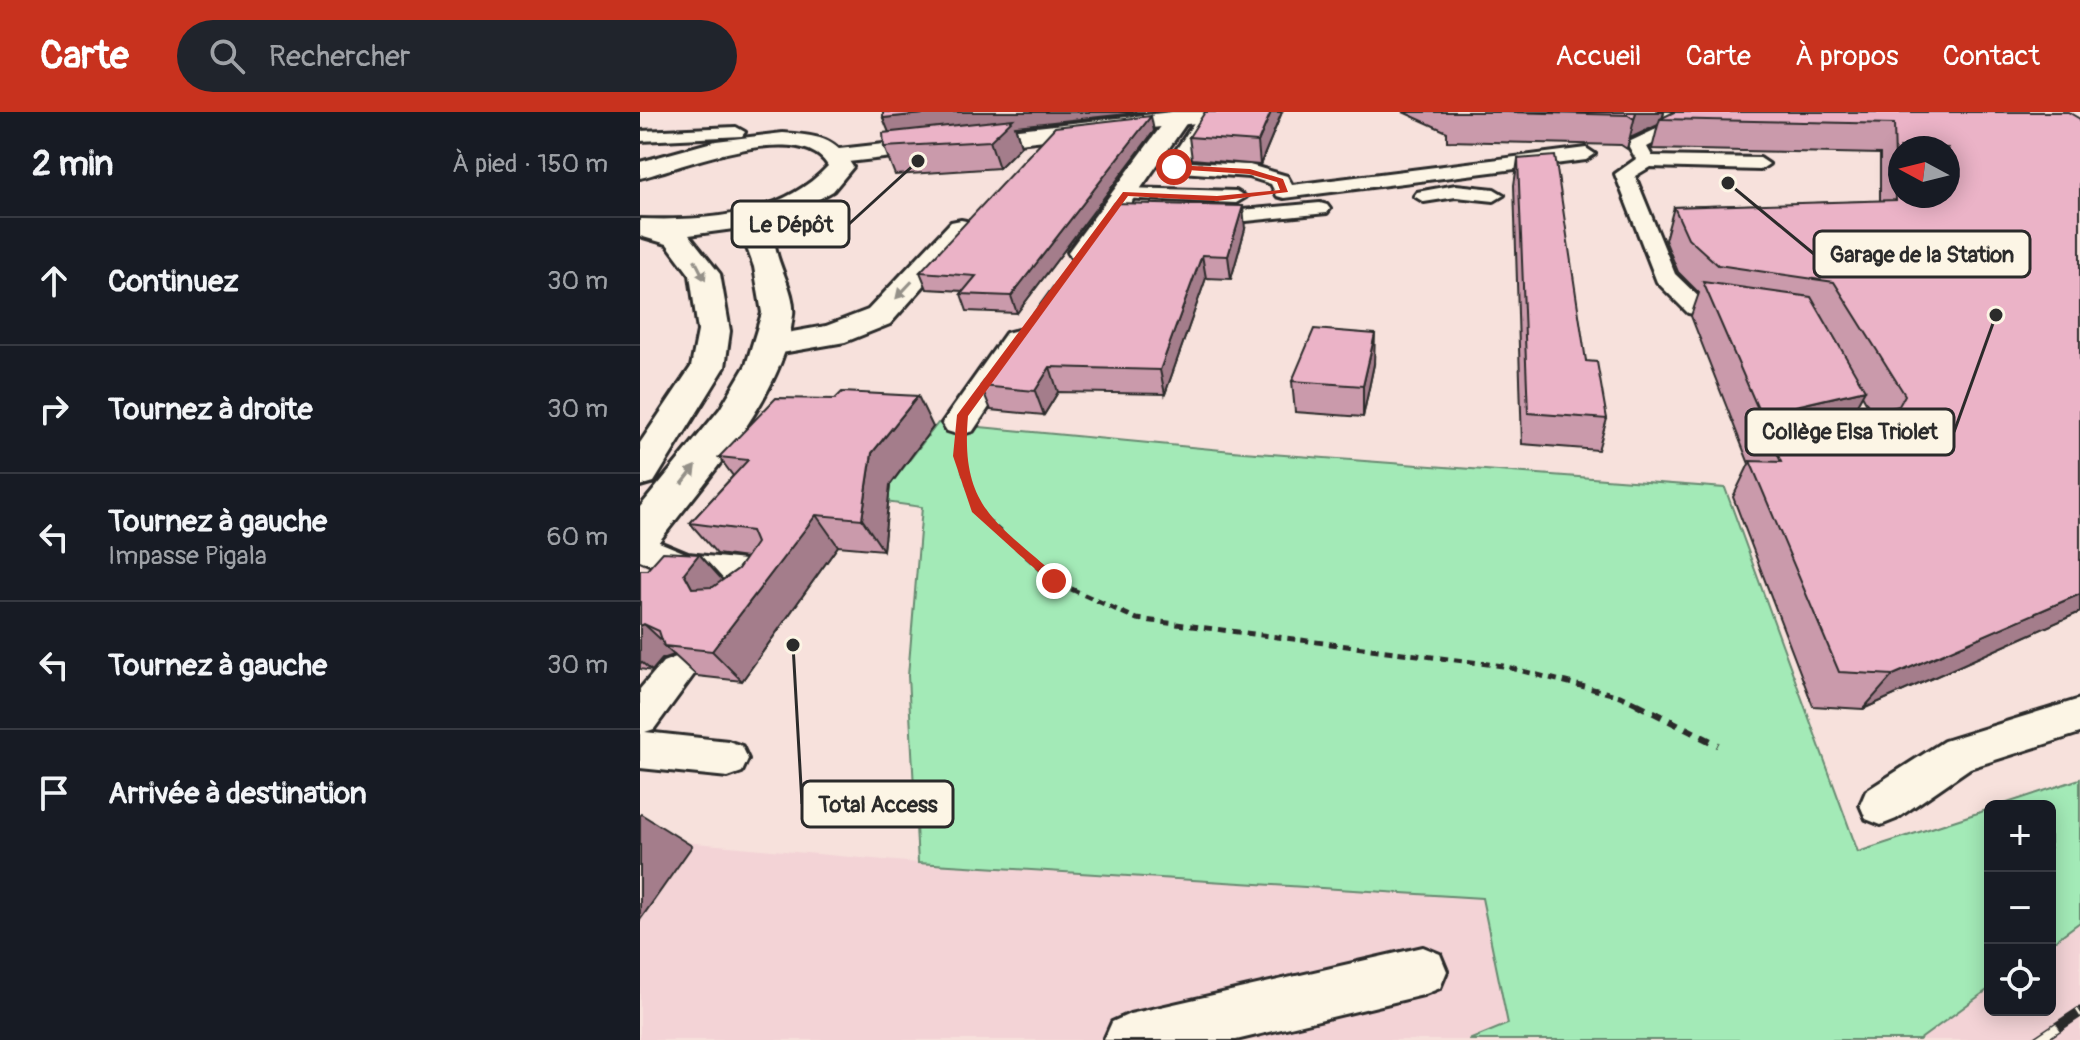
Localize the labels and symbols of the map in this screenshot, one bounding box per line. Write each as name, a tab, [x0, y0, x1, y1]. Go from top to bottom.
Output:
north arrow	[1888, 136, 1960, 208]
route start	[1156, 149, 1192, 185]
callout: Le Dépôt	[732, 201, 849, 247]
text: Le Dépôt	[749, 211, 835, 239]
callout: Garage de la Station	[1814, 231, 2030, 277]
text: Garage de la Station	[1830, 241, 2014, 269]
one-way arrow	[693, 258, 707, 281]
one-way arrow	[896, 280, 914, 299]
callout: Collège Elsa Triolet	[1746, 409, 1954, 455]
text: Collège Elsa Triolet	[1762, 418, 1939, 446]
one-way arrow	[680, 465, 697, 485]
route end	[1036, 563, 1072, 599]
callout: Total Access	[802, 781, 953, 827]
text: Total Access	[817, 791, 938, 819]

